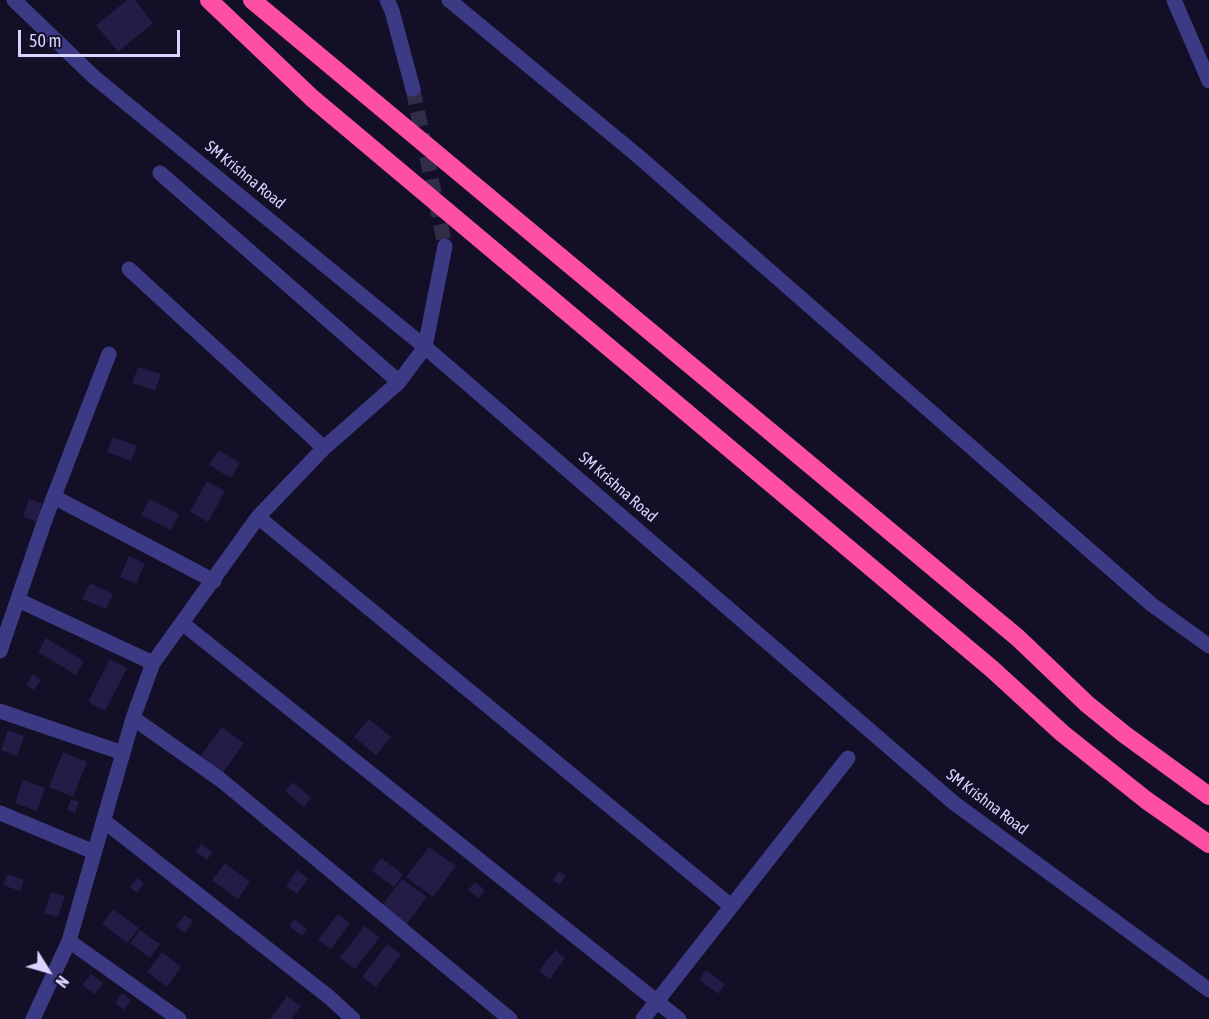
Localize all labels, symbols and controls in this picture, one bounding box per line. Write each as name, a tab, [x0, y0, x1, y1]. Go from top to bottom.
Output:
scale bar	[21, 18, 183, 56]
text: 50 m	[29, 30, 61, 51]
street label: SM Krishna Road	[201, 137, 289, 213]
street label: SM Krishna Road	[575, 448, 661, 526]
street label: SM Krishna Road	[942, 765, 1032, 839]
north arrow	[18, 941, 78, 1001]
text: N	[52, 973, 72, 991]

